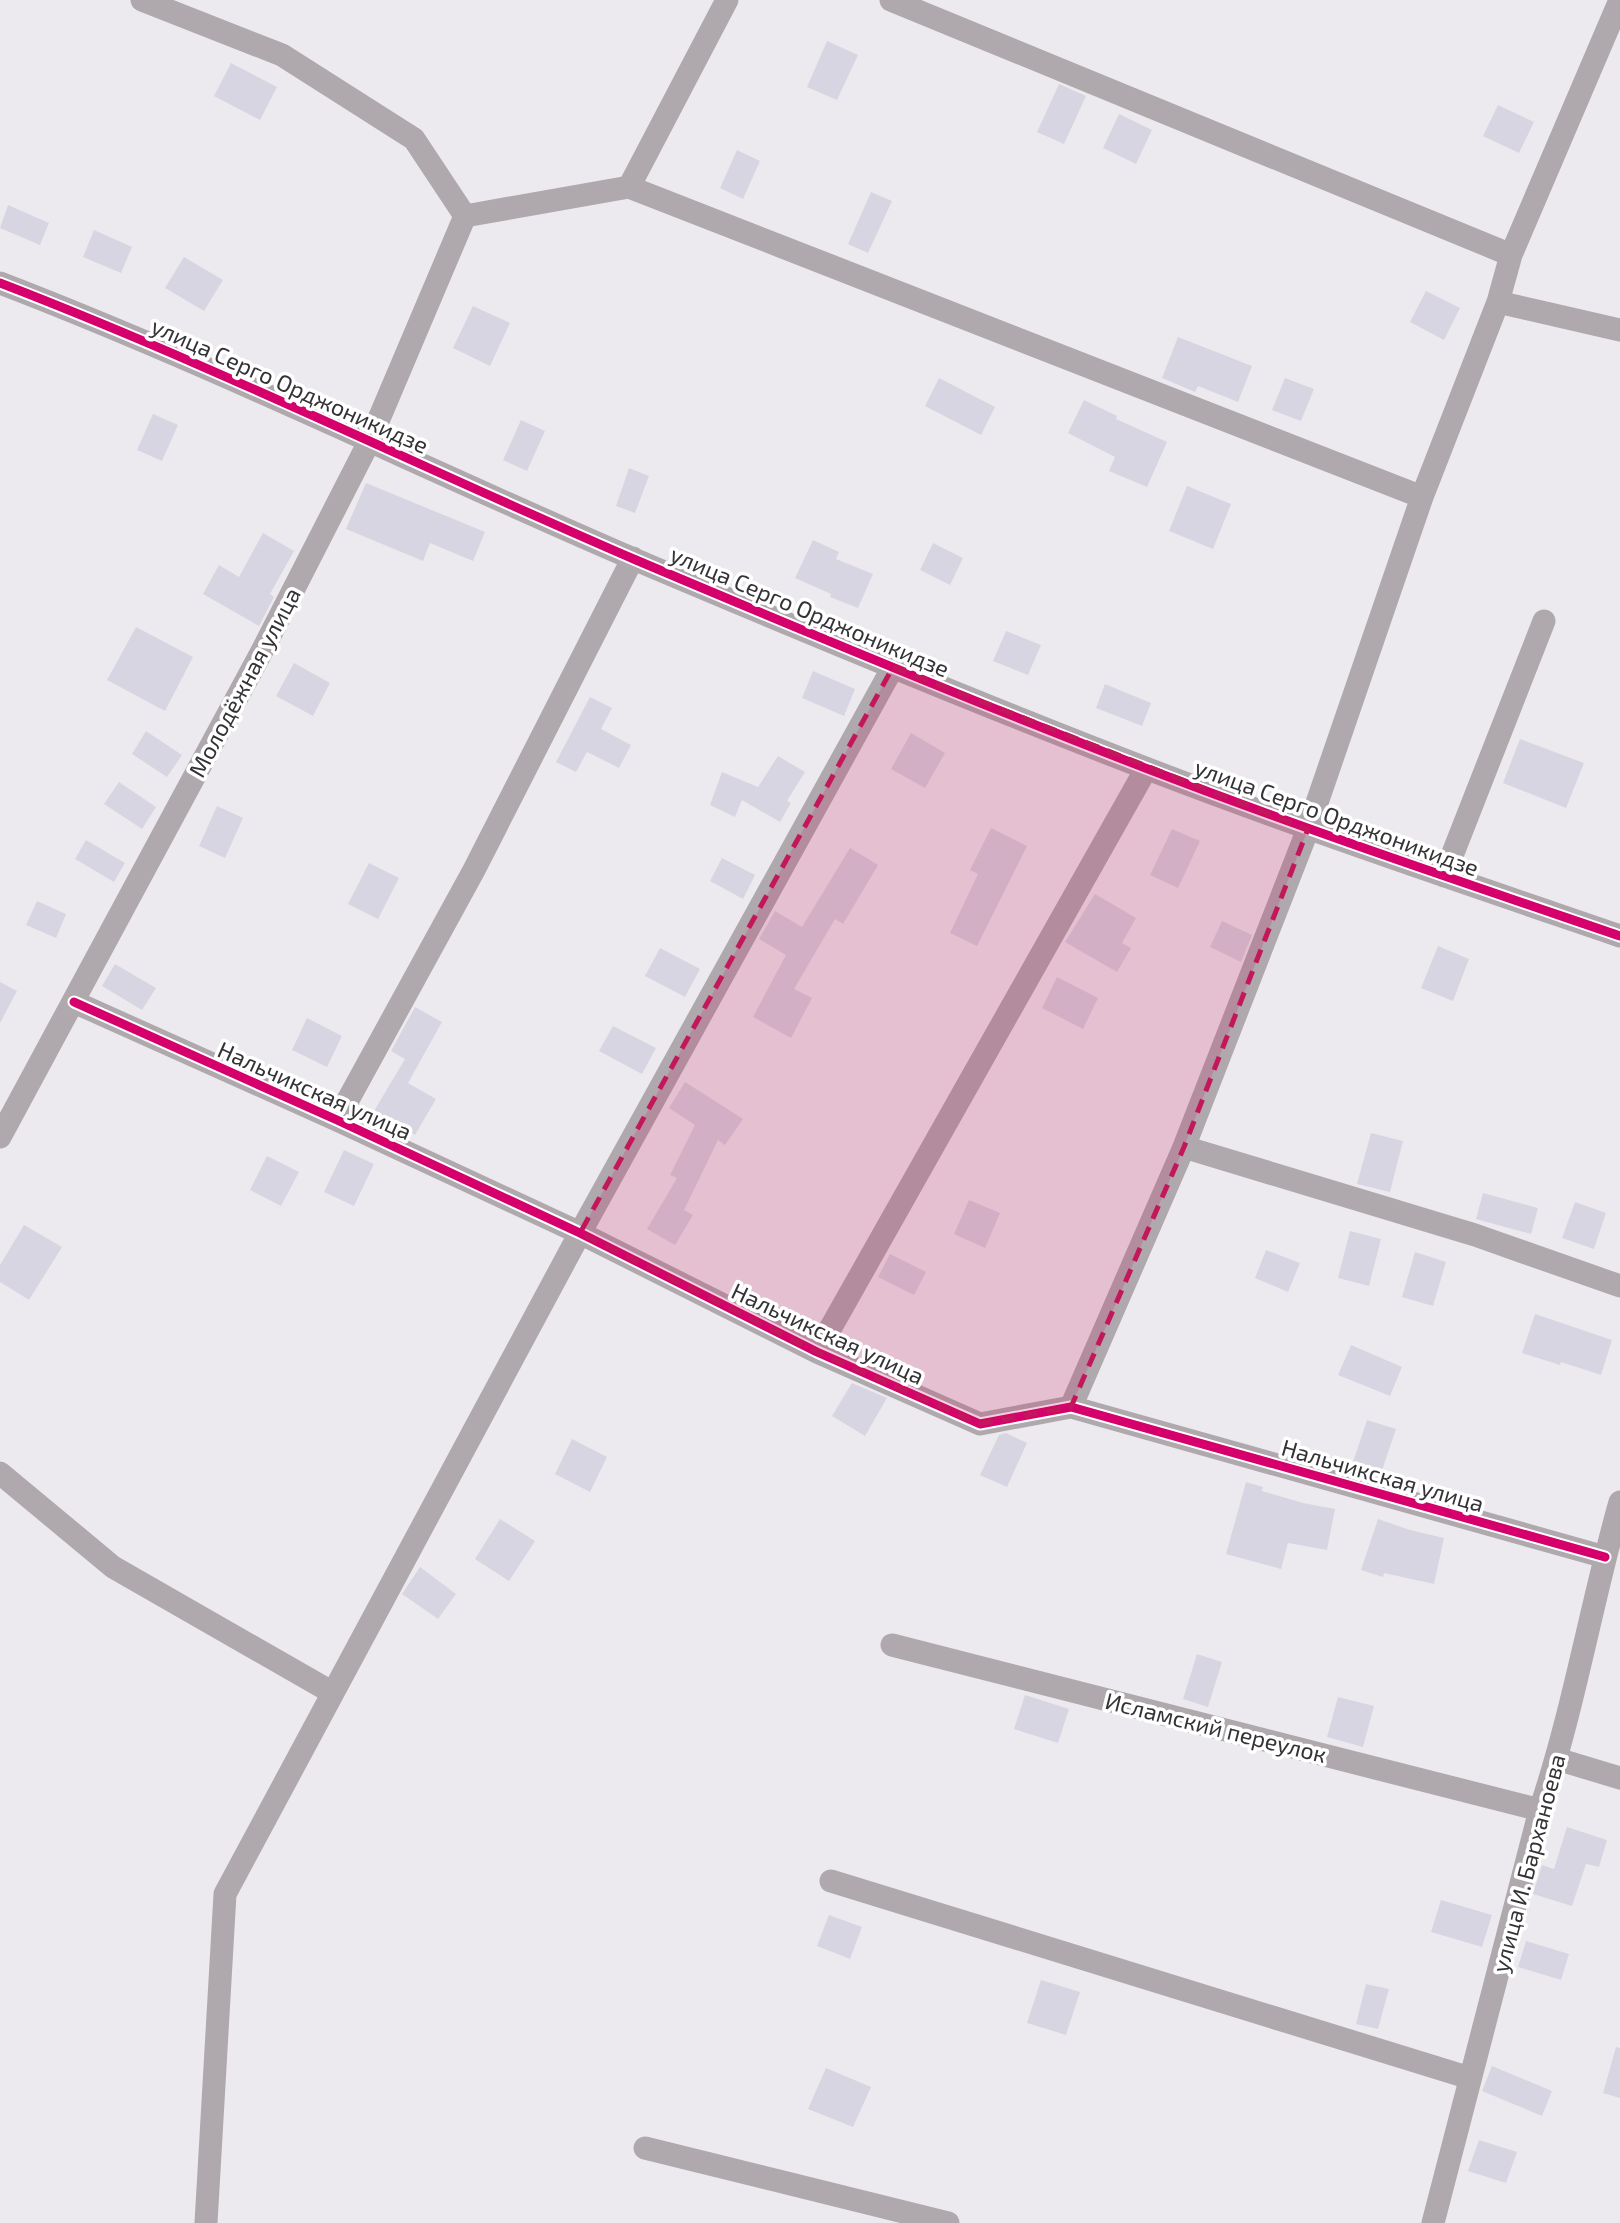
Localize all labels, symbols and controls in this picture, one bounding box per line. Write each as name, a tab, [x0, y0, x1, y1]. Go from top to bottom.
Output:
street label: улица Серго Орджоникидзе	[147, 311, 433, 460]
street label: улица Серго Орджоникидзе	[666, 539, 954, 683]
street label: Молодёжная улица	[182, 582, 307, 782]
street label: улица Серго Орджоникидзе	[1191, 752, 1483, 882]
street label: Нальчикская улица	[213, 1035, 416, 1146]
street label: Нальчикская улица	[727, 1276, 929, 1391]
street label: Нальчикская улица	[1278, 1433, 1487, 1518]
street label: Исламский переулок	[1102, 1686, 1330, 1769]
street label: улица И. Барханоева	[1485, 1751, 1572, 1975]

